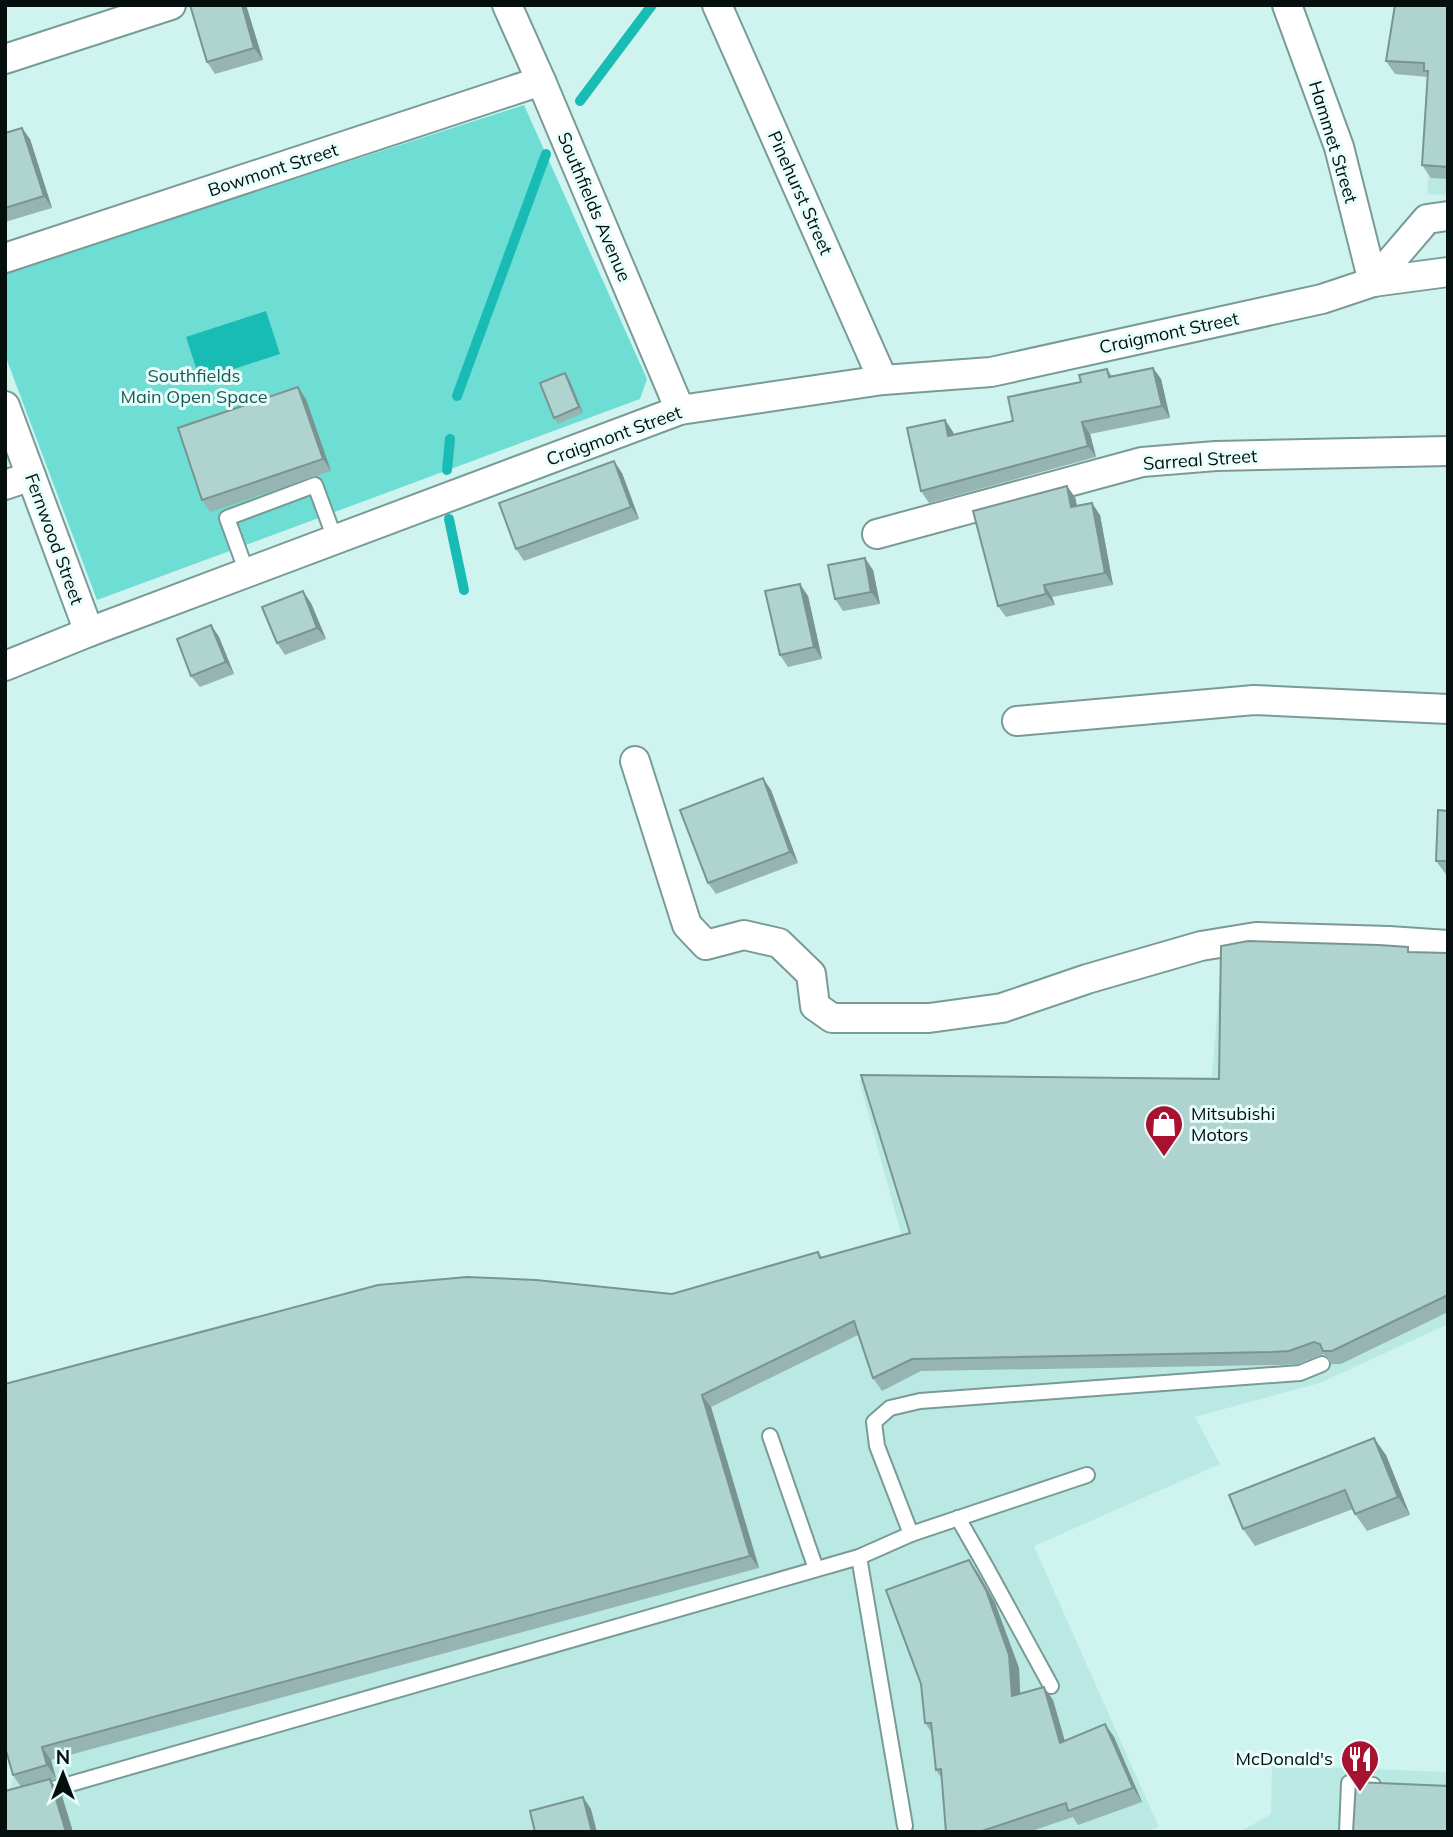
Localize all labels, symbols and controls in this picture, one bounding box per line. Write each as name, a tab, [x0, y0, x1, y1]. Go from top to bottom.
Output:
street label: Hammet Street	[1304, 78, 1363, 206]
street label: Pinehurst Street	[763, 127, 838, 258]
street label: Southfields Avenue	[553, 129, 636, 285]
street label: Bowmont Street	[205, 138, 341, 201]
street label: Craigmont Street	[1097, 306, 1241, 359]
park label: Southfields Main Open Space	[121, 364, 267, 408]
street label: Craigmont Street	[543, 400, 685, 471]
street label: Sarreal Street	[1142, 444, 1258, 475]
street label: Fernwood Street	[20, 470, 89, 608]
place label: Mitsubishi Motors	[1191, 1102, 1275, 1146]
shop icon: Mitsubishi Motors	[1143, 1103, 1185, 1158]
restaurant icon: McDonald's	[1339, 1738, 1381, 1793]
north arrow	[28, 1739, 98, 1809]
text: N	[56, 1745, 70, 1769]
place label: McDonald's	[1236, 1747, 1333, 1770]

